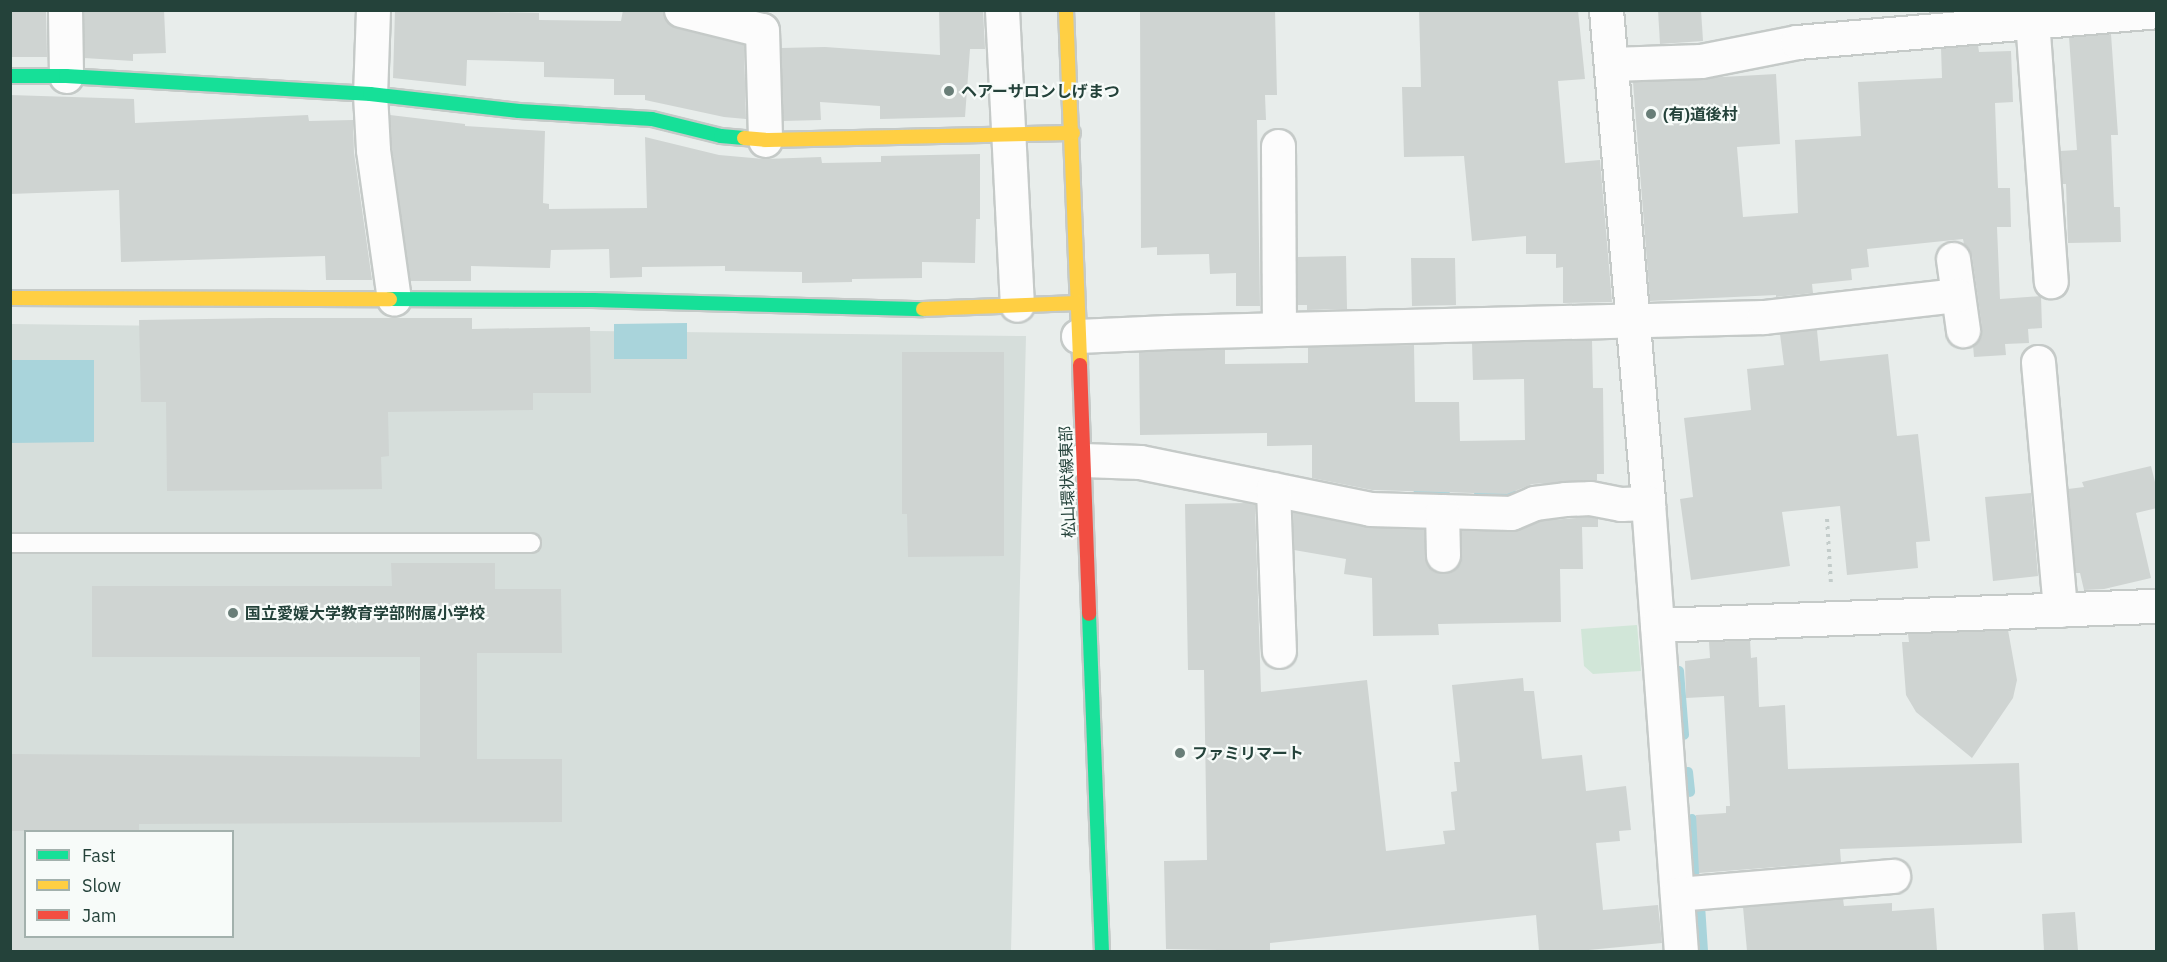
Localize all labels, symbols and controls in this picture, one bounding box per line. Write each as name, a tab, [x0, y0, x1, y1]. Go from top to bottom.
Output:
place label: ヘアーサロンしげまつ	[961, 81, 1120, 101]
marker: ヘアーサロンしげまつ	[942, 84, 956, 98]
place label: (有)道後村	[1663, 104, 1738, 124]
marker: (有)道後村	[1644, 107, 1658, 121]
street label: 松山環状線東部	[1055, 426, 1079, 538]
place label: 国立愛媛大学教育学部附属小学校	[245, 603, 485, 623]
marker: 国立愛媛大学教育学部附属小学校	[226, 606, 240, 620]
place label: ファミリマート	[1192, 743, 1304, 763]
marker: ファミリマート	[1173, 746, 1187, 760]
legend	[24, 830, 234, 938]
text: Fast	[82, 844, 116, 867]
text: Slow	[82, 874, 121, 897]
text: Jam	[82, 904, 117, 927]

